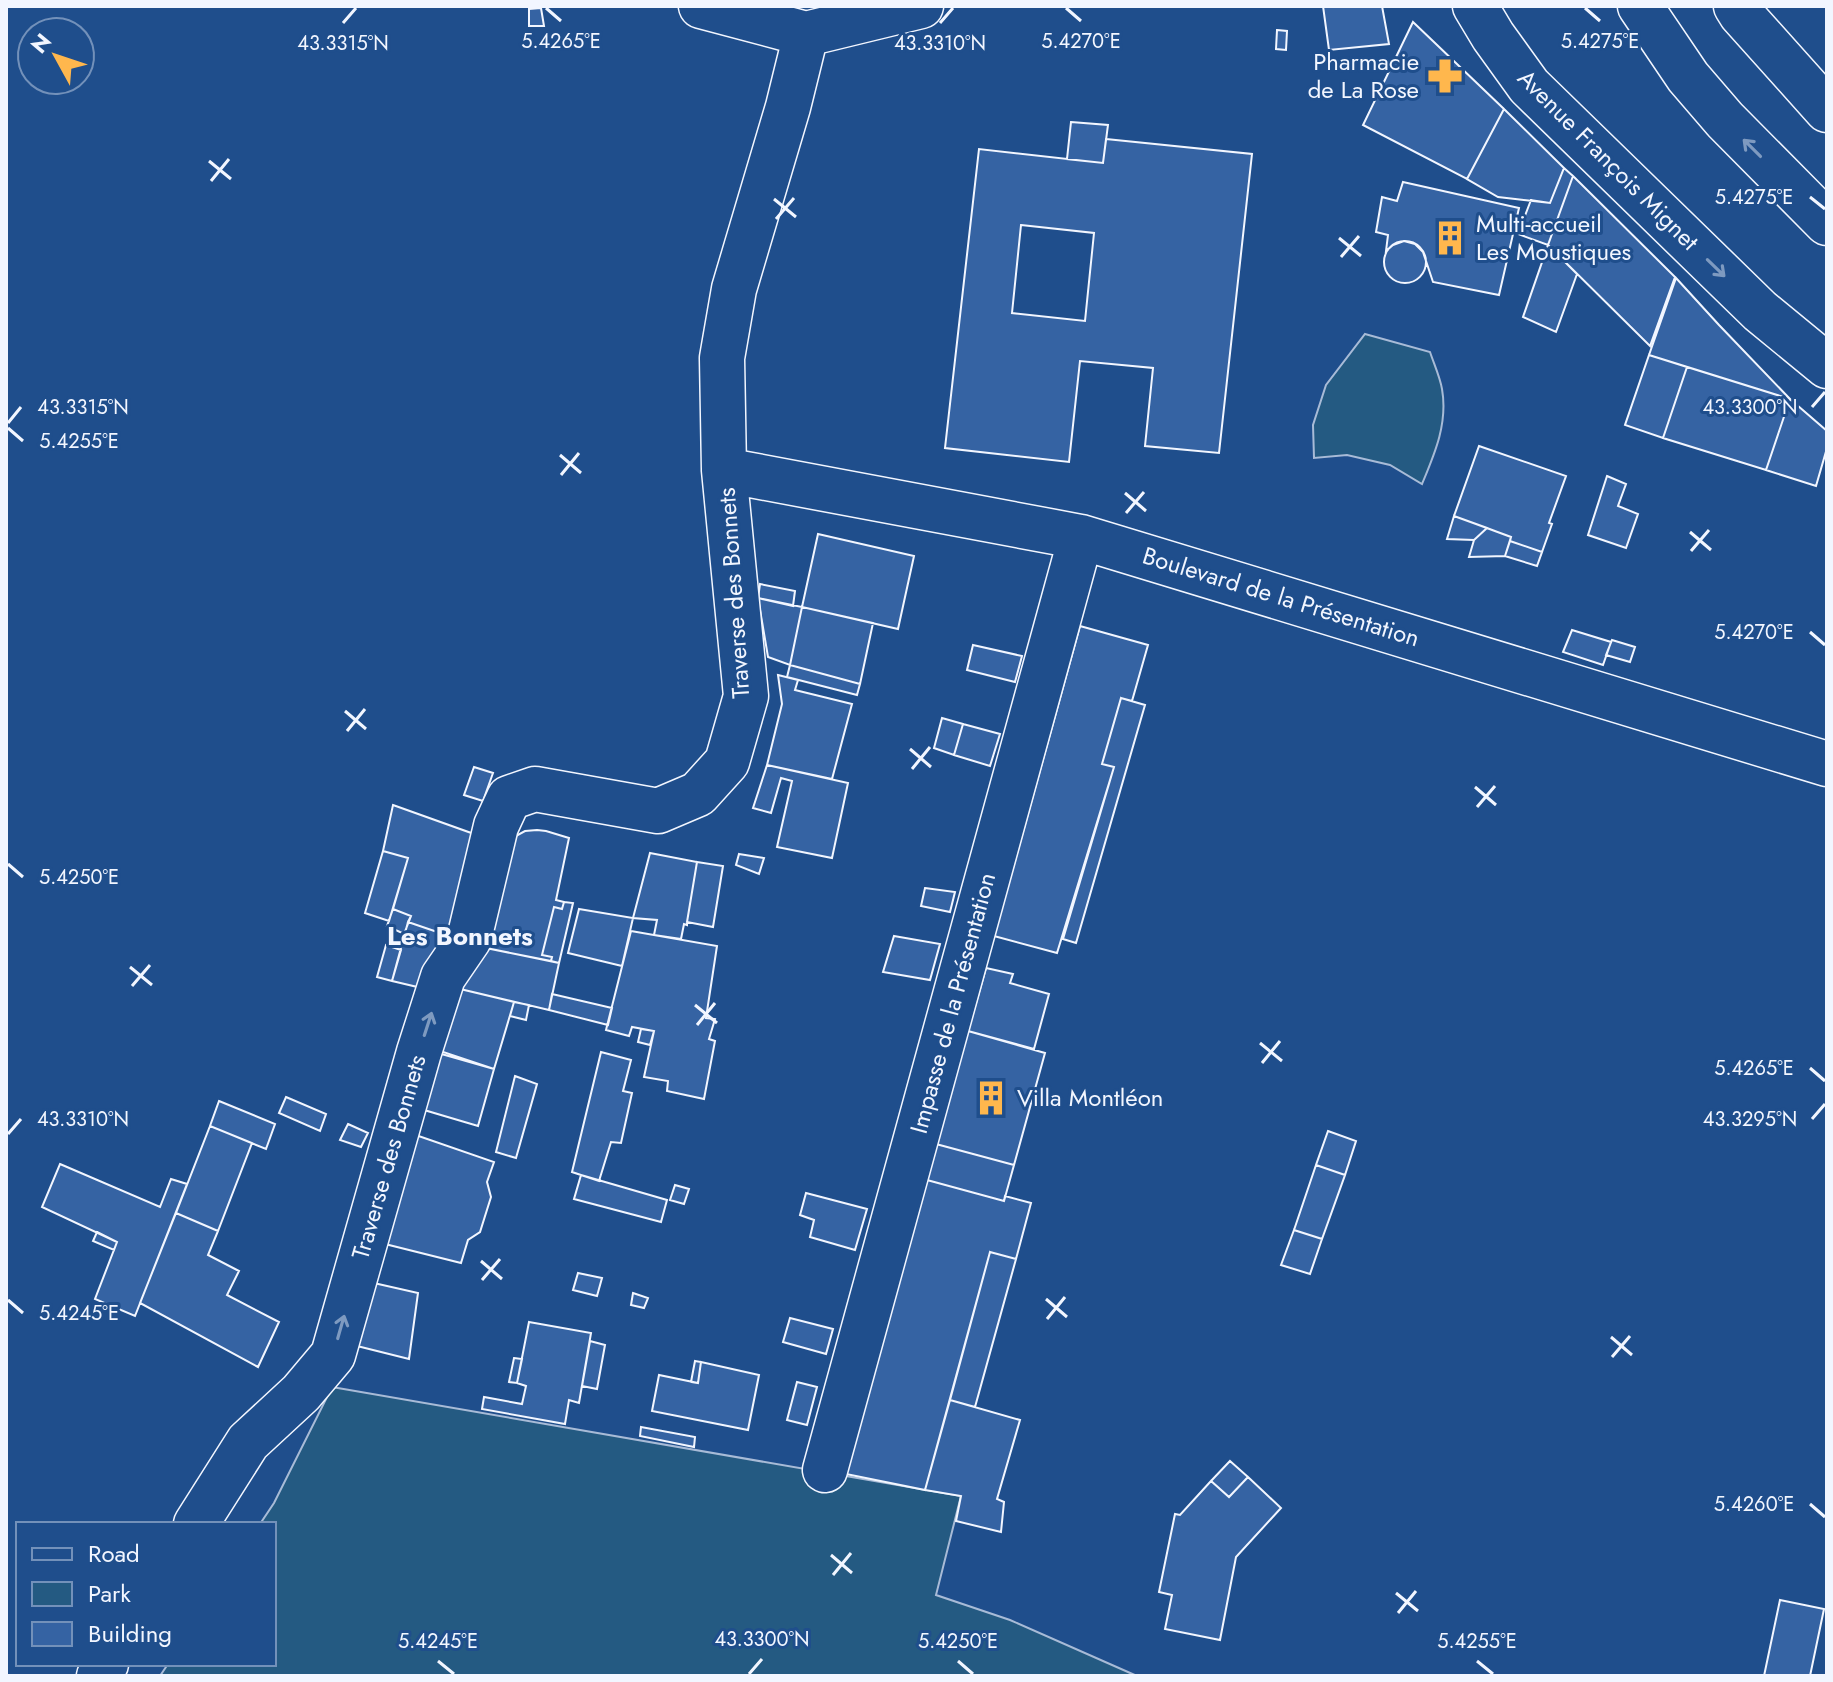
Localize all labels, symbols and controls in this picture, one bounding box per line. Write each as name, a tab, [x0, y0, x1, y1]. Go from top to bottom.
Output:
north arrow	[16, 16, 96, 96]
text: N	[23, 26, 59, 60]
text: 5.4265°E	[521, 27, 601, 56]
text: 5.4270°E	[1041, 27, 1121, 56]
text: 5.4275°E	[1561, 27, 1639, 56]
text: 43.3315°N	[297, 29, 389, 58]
text: 43.3310°N	[894, 29, 986, 58]
place label: Pharmacie de La Rose	[1308, 44, 1419, 107]
pharmacy icon: Pharmacie de La Rose	[1426, 57, 1464, 95]
street label: Avenue François Mignet	[1510, 61, 1707, 258]
one-way arrow	[1743, 138, 1762, 158]
text: 5.4275°E	[1715, 183, 1793, 212]
place label: Multi-accueil Les Moustiques	[1476, 206, 1631, 269]
building icon: Multi-accueil Les Moustiques	[1431, 219, 1469, 257]
one-way arrow	[1706, 259, 1726, 278]
text: 43.3315°N	[37, 393, 129, 422]
text: 43.3300°N	[1702, 393, 1798, 422]
text: 5.4255°E	[39, 427, 119, 456]
street label: Traverse des Bonnets	[709, 486, 758, 700]
street label: Boulevard de la Présentation	[1138, 538, 1424, 655]
text: 5.4270°E	[1714, 618, 1794, 647]
text: 5.4250°E	[39, 863, 119, 892]
street label: Impasse de la Présentation	[901, 869, 1004, 1137]
district label: Les Bonnets	[387, 917, 533, 955]
one-way arrow	[421, 1011, 436, 1037]
street label: Traverse des Bonnets	[343, 1050, 434, 1263]
text: 5.4265°E	[1714, 1054, 1794, 1083]
building icon: Villa Montléon	[972, 1079, 1010, 1117]
place label: Villa Montléon	[1017, 1080, 1163, 1115]
text: 43.3310°N	[37, 1105, 129, 1134]
text: 43.3295°N	[1703, 1105, 1797, 1134]
text: 5.4245°E	[39, 1299, 119, 1328]
one-way arrow	[334, 1315, 349, 1341]
text: 5.4260°E	[1714, 1490, 1794, 1519]
legend	[16, 1522, 276, 1666]
text: Road	[88, 1536, 140, 1571]
text: Park	[88, 1576, 131, 1611]
text: Building	[88, 1616, 172, 1651]
text: 43.3300°N	[714, 1625, 810, 1654]
text: 5.4245°E	[398, 1627, 478, 1656]
text: 5.4250°E	[918, 1627, 998, 1656]
text: 5.4255°E	[1437, 1627, 1517, 1656]

